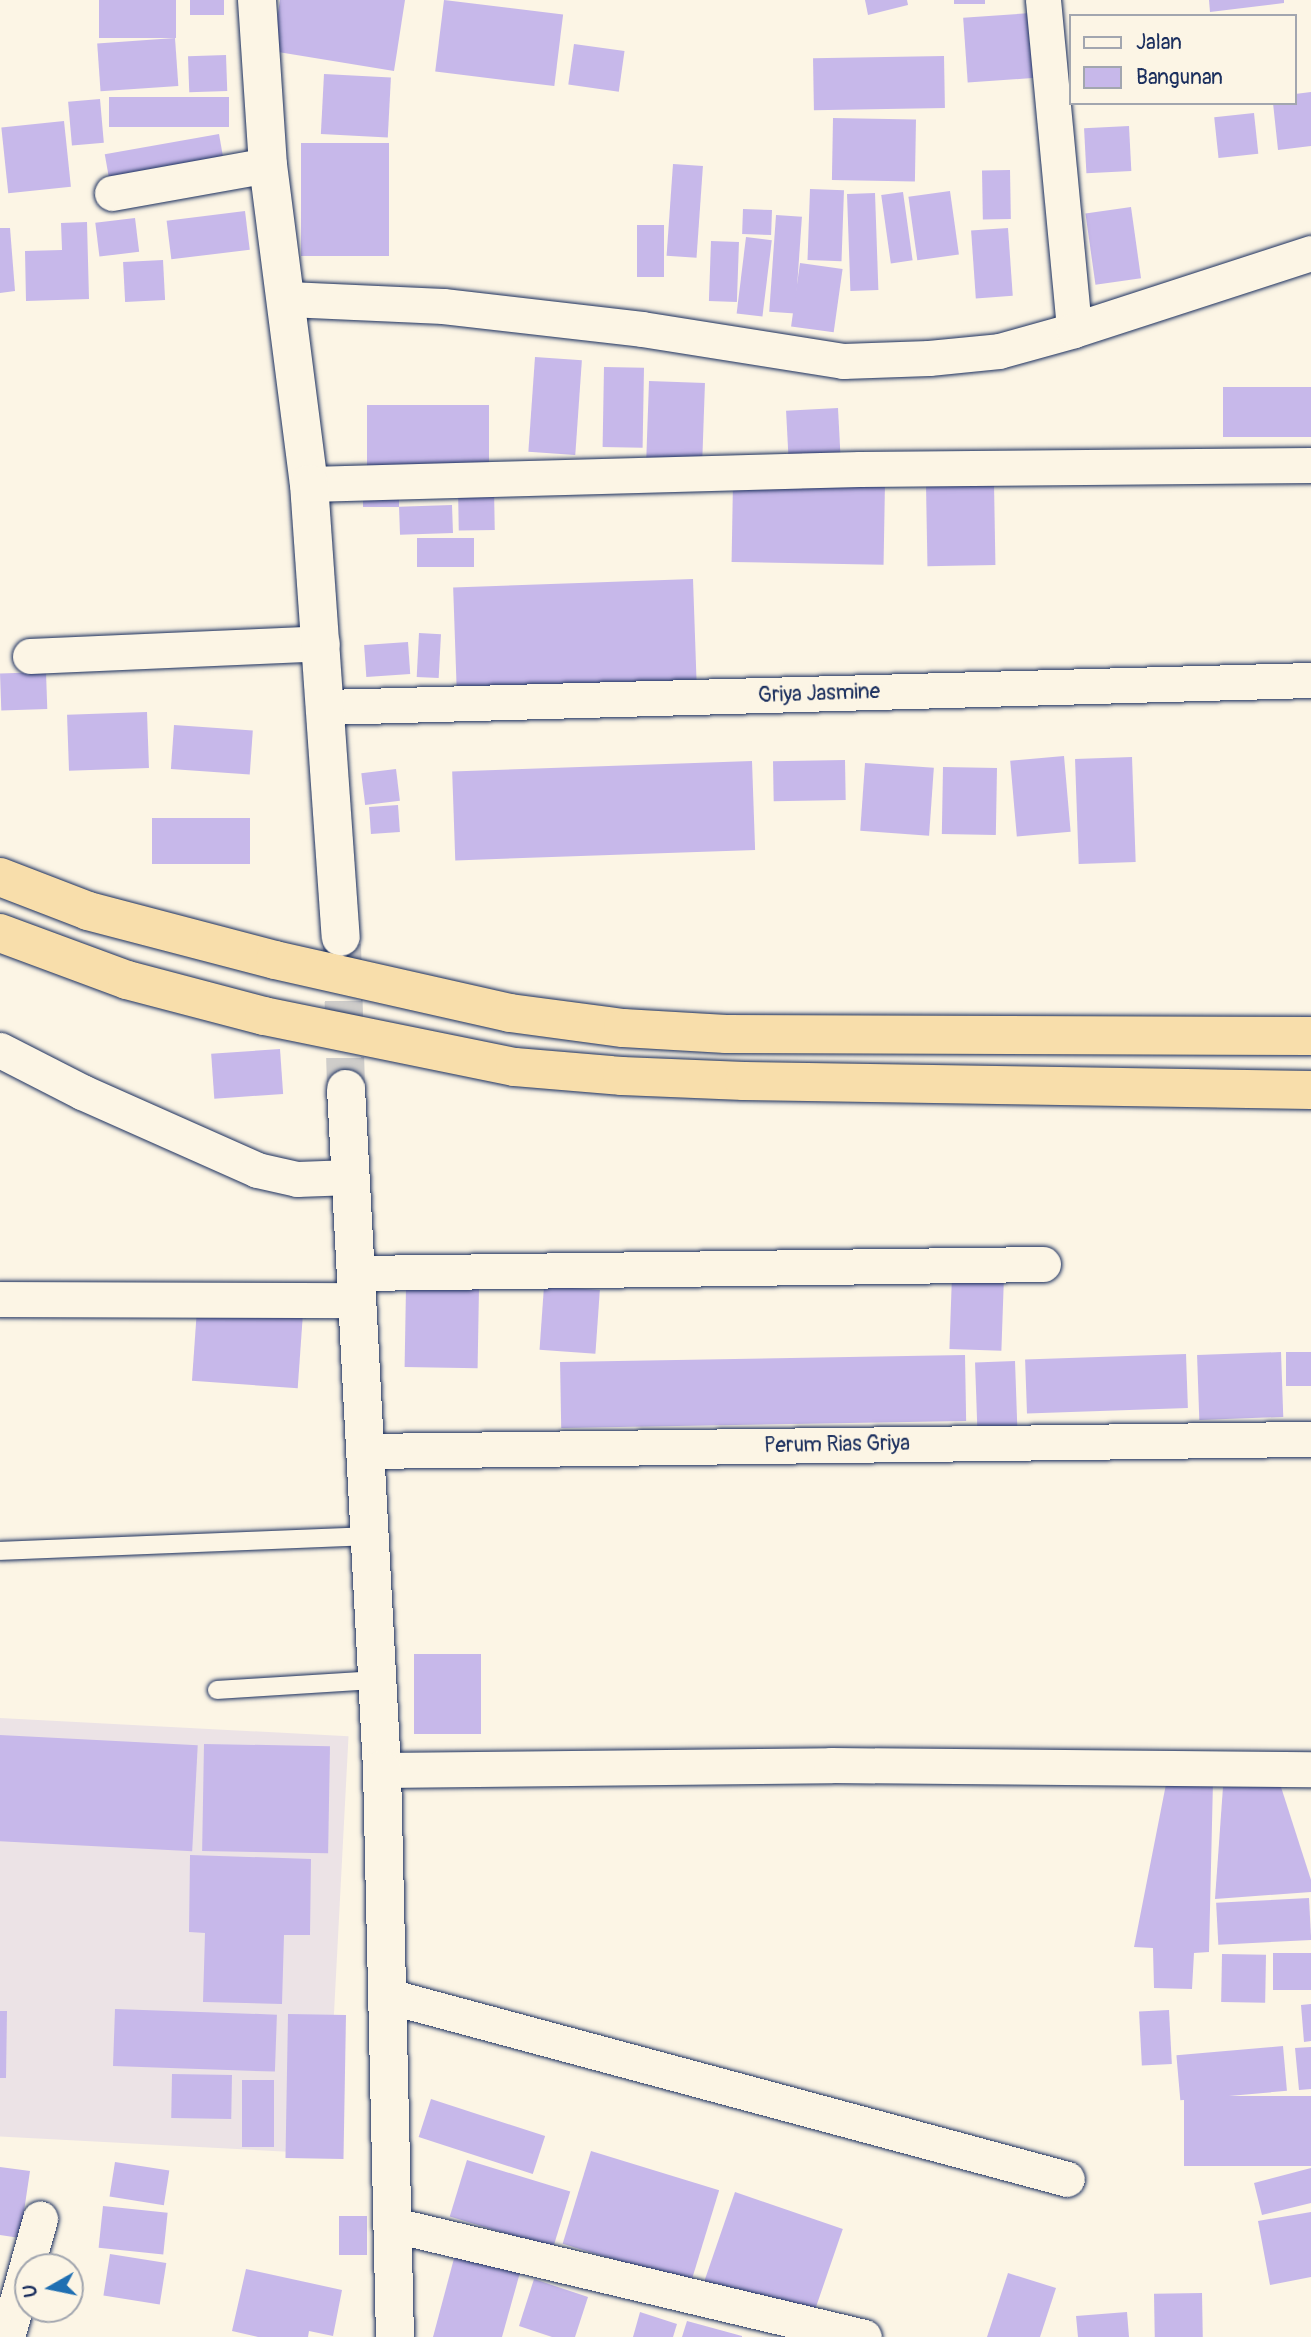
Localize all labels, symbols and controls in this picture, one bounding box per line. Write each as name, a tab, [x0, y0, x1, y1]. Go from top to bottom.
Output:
legend	[1070, 14, 1297, 105]
text: Jalan	[1136, 29, 1182, 56]
text: Bangunan	[1136, 64, 1223, 91]
street label: Griya Jasmine	[758, 679, 880, 709]
street label: Perum Rias Griya	[764, 1431, 910, 1459]
north arrow	[14, 2253, 84, 2323]
text: U	[17, 2283, 43, 2299]

